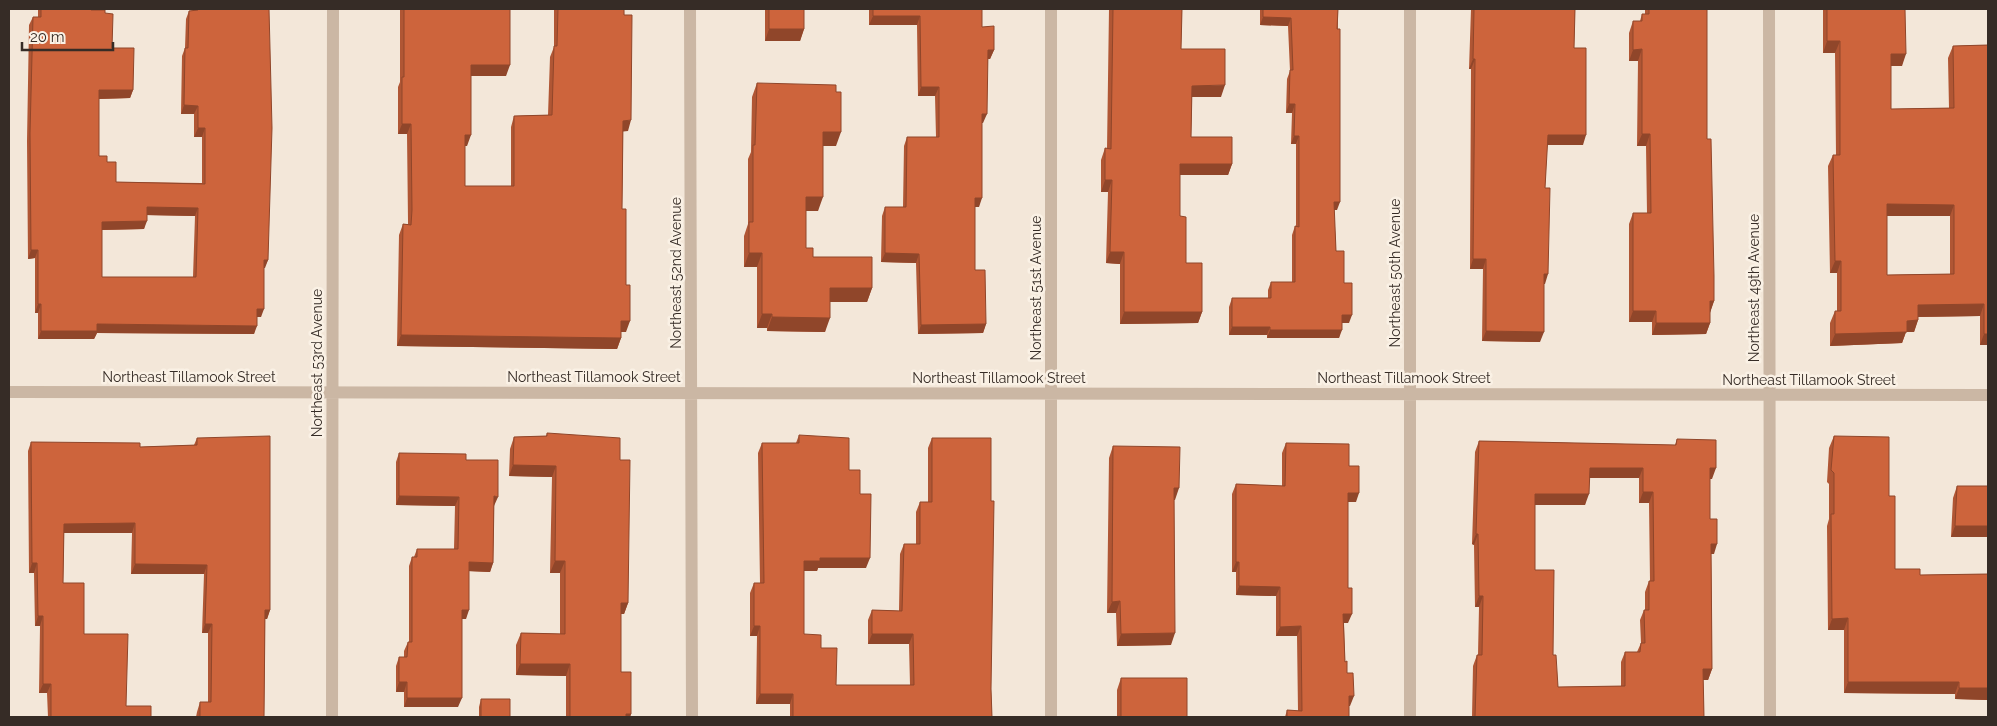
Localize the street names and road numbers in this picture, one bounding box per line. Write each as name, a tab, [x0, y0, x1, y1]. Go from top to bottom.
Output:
street label: Northeast 52nd Avenue	[668, 197, 684, 349]
street label: Northeast 50th Avenue	[1387, 199, 1403, 347]
street label: Northeast 49th Avenue	[1746, 214, 1762, 362]
street label: Northeast 51st Avenue	[1028, 216, 1044, 361]
street label: Northeast 53rd Avenue	[309, 289, 325, 437]
street label: Northeast Tillamook Street	[102, 369, 276, 385]
street label: Northeast Tillamook Street	[507, 369, 681, 385]
street label: Northeast Tillamook Street	[912, 370, 1086, 386]
street label: Northeast Tillamook Street	[1317, 370, 1491, 386]
street label: Northeast Tillamook Street	[1722, 372, 1896, 388]

